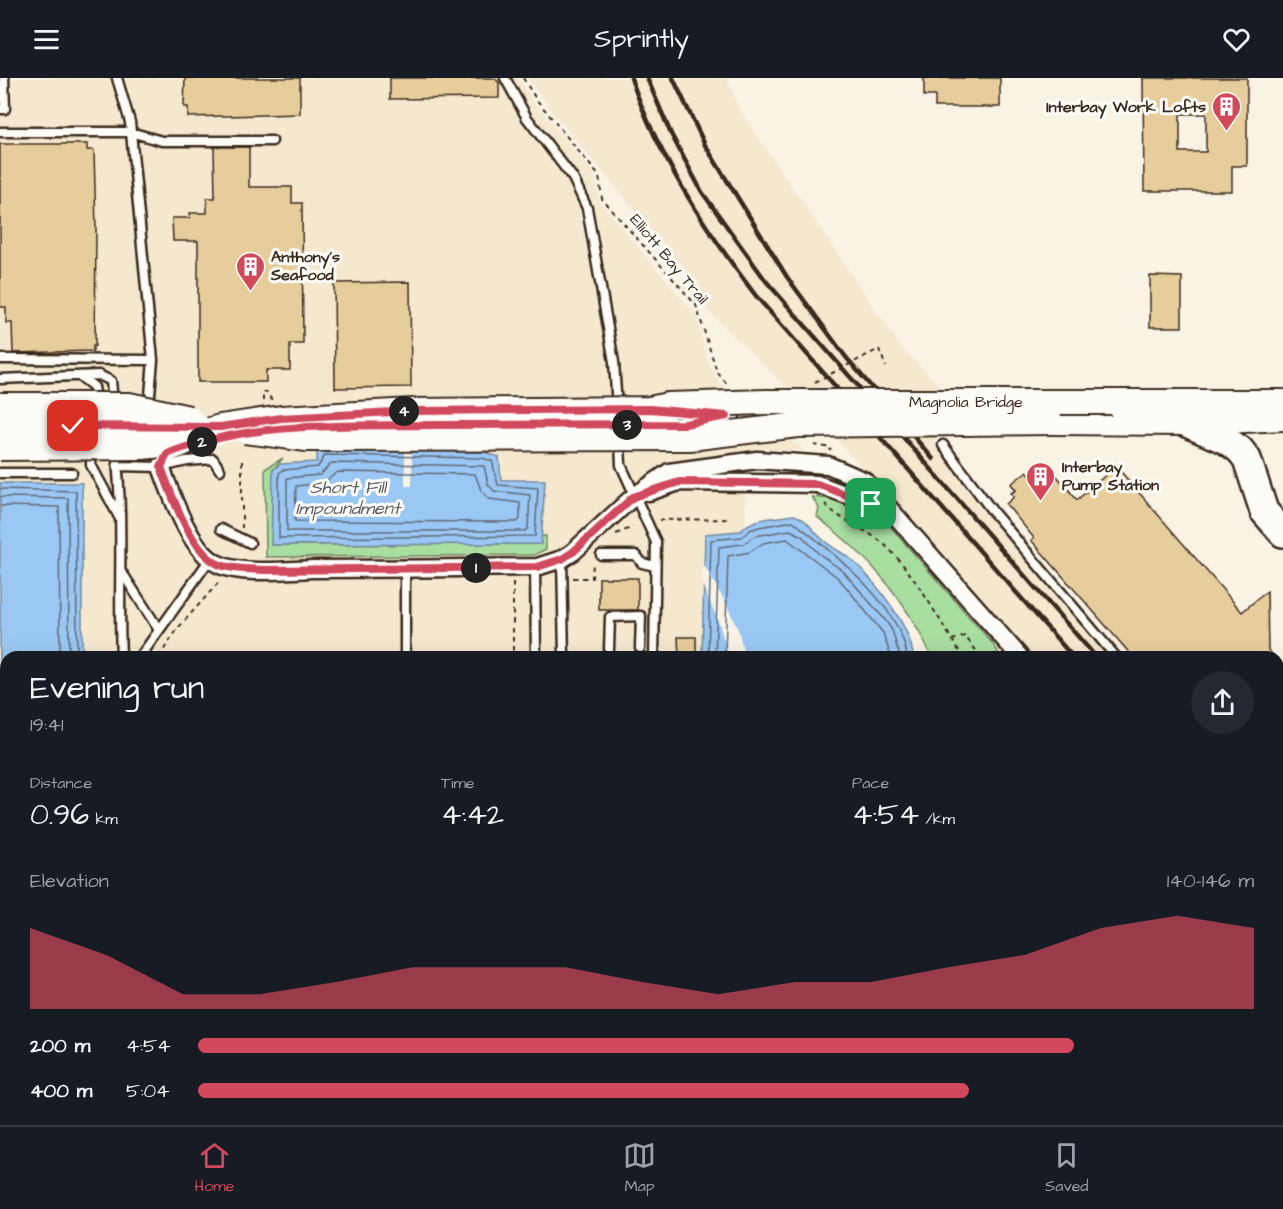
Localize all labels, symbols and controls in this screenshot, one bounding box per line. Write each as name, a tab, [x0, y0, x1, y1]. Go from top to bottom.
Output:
text: Sprintly	[594, 20, 689, 58]
icon: menu	[30, 23, 63, 56]
icon: heart	[1220, 23, 1253, 56]
building icon: Interbay Work Lofts	[1211, 91, 1243, 133]
place label: Interbay Work Lofts	[1046, 96, 1206, 119]
street label: Elliott Bay Trail	[624, 209, 713, 310]
place label: Anthony's Seafood	[270, 246, 340, 286]
building icon: Anthony's Seafood	[234, 250, 266, 292]
street label: Magnolia Bridge	[909, 391, 1023, 414]
pin: 4	[389, 396, 419, 426]
pin	[47, 400, 98, 451]
text: 4	[399, 400, 409, 422]
icon: check	[56, 409, 89, 442]
pin: 3	[612, 410, 642, 440]
text: 3	[623, 414, 631, 436]
pin: 2	[187, 427, 217, 457]
text: 2	[197, 431, 207, 453]
place label: Interbay Pump Station	[1062, 456, 1159, 496]
building icon: Interbay Pump Station	[1025, 460, 1057, 502]
water label: Short Fill Impoundment	[296, 475, 402, 521]
pin	[845, 478, 896, 529]
icon: arrive	[854, 487, 887, 520]
pin: 1	[461, 553, 491, 583]
text: 1	[475, 557, 477, 579]
text: Evening run	[30, 665, 204, 711]
button: share	[1191, 671, 1254, 734]
text: 19:41	[30, 711, 63, 739]
text: Distance	[30, 772, 92, 794]
text: Time	[441, 772, 475, 794]
text: Pace	[852, 772, 889, 794]
text: 0.96	[30, 794, 89, 836]
text: 4:42	[441, 794, 504, 836]
text: 4:54	[852, 794, 919, 836]
text: km	[89, 808, 118, 830]
text: /km	[919, 808, 955, 830]
text: Elevation	[30, 867, 109, 895]
text: 140–146 m	[1167, 867, 1254, 895]
text: 200 m	[30, 1032, 90, 1060]
text: 4:54	[126, 1032, 171, 1060]
text: 400 m	[30, 1077, 92, 1105]
text: 5:04	[126, 1077, 170, 1105]
tab: Home	[194, 1139, 234, 1197]
tab: Map	[623, 1139, 656, 1197]
tab: Saved	[1045, 1139, 1089, 1197]

